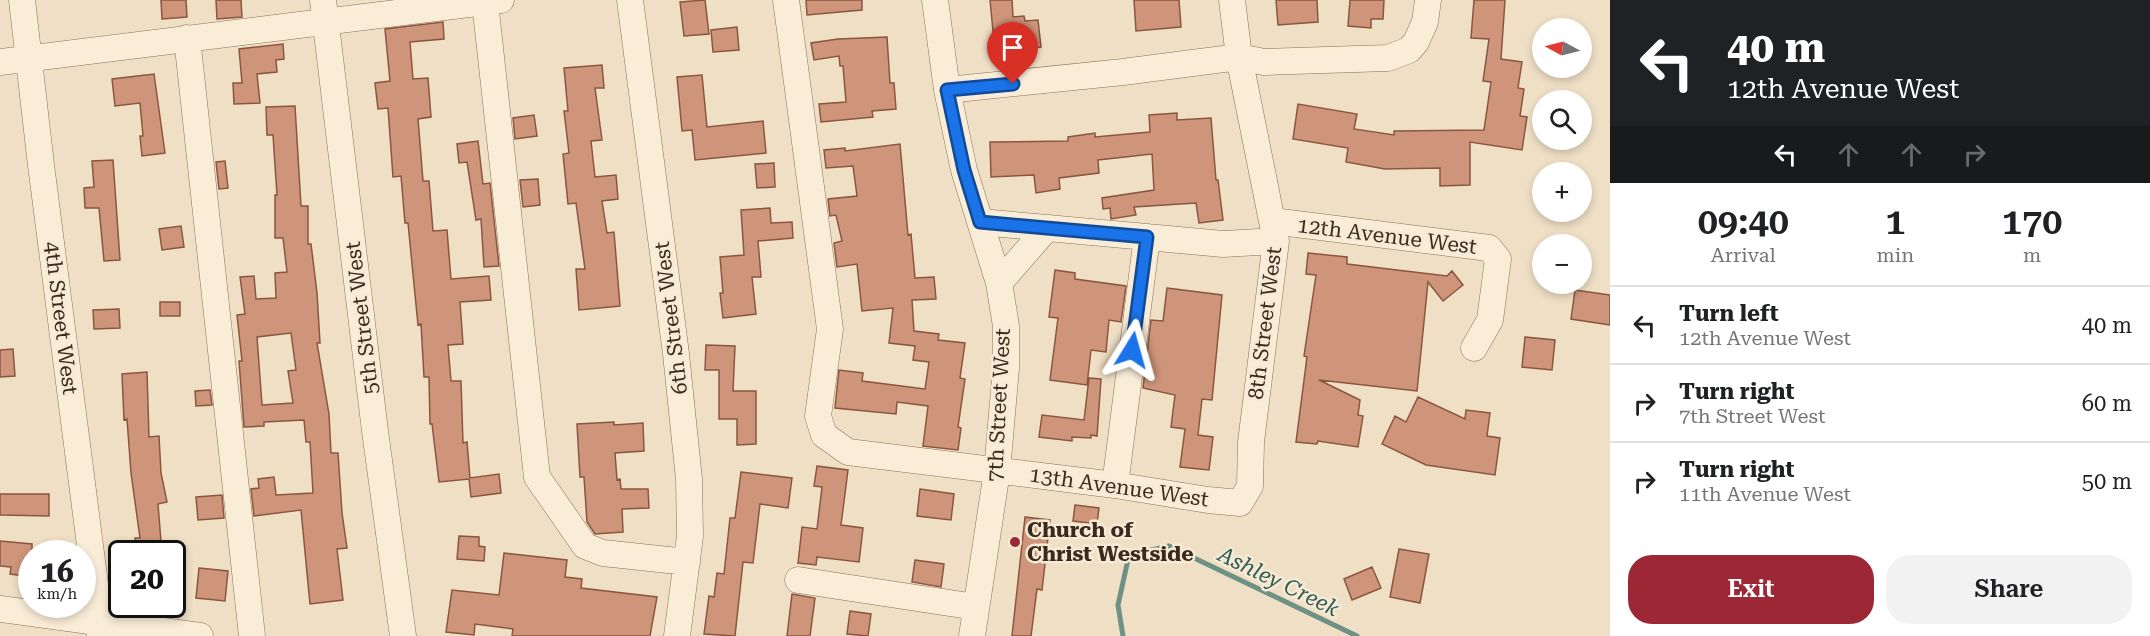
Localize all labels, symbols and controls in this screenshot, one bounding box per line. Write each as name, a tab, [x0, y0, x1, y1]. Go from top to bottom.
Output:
north arrow	[1532, 18, 1592, 78]
map controls	[1532, 18, 1592, 294]
pin	[987, 22, 1038, 84]
text: 40 m	[1727, 23, 1825, 72]
icon: left	[1628, 24, 1706, 102]
icon: arrive	[996, 31, 1029, 64]
text: 12th Avenue West	[1727, 73, 1959, 105]
button: search	[1532, 90, 1592, 150]
icon: left	[1769, 138, 1802, 171]
icon: ahead	[1832, 138, 1865, 171]
icon: ahead	[1895, 138, 1928, 171]
icon: right	[1958, 138, 1991, 171]
button: +	[1532, 162, 1592, 222]
text: 09:40	[1698, 201, 1789, 243]
text: 1	[1885, 201, 1905, 243]
text: 170	[2002, 201, 2062, 243]
street label: 12th Avenue West	[1296, 213, 1478, 259]
button: −	[1532, 234, 1592, 294]
street label: 4th Street West	[40, 240, 82, 396]
street label: 5th Street West	[341, 240, 383, 396]
street label: 6th Street West	[650, 240, 692, 396]
text: Arrival	[1711, 243, 1776, 267]
text: min	[1877, 243, 1914, 267]
text: m	[2023, 243, 2041, 267]
street label: 8th Street West	[1244, 245, 1286, 401]
text: Turn left	[1679, 301, 1779, 326]
icon: left	[1628, 309, 1661, 342]
text: 40 m	[2082, 313, 2132, 338]
position arrow	[1100, 318, 1164, 382]
text: 12th Avenue West	[1679, 326, 1851, 350]
street label: 7th Street West	[983, 327, 1015, 482]
text: Turn right	[1679, 379, 1794, 404]
icon: right	[1628, 387, 1661, 420]
text: 60 m	[2082, 391, 2132, 416]
text: 7th Street West	[1679, 404, 1825, 428]
text: Turn right	[1679, 457, 1794, 482]
street label: 13th Avenue West	[1028, 463, 1210, 511]
icon: right	[1628, 465, 1661, 498]
text: 50 m	[2082, 469, 2132, 494]
text: 11th Avenue West	[1679, 482, 1851, 506]
place label: Church of Christ Westside	[1027, 518, 1194, 566]
marker: Church of Christ Westside	[1008, 535, 1022, 549]
speed limit sign: 20	[108, 540, 186, 618]
water label: Ashley Creek	[1213, 541, 1343, 621]
text: 16	[40, 554, 74, 589]
button: Exit	[1628, 555, 1874, 624]
button: Share	[1886, 555, 2132, 624]
text: km/h	[37, 585, 77, 603]

